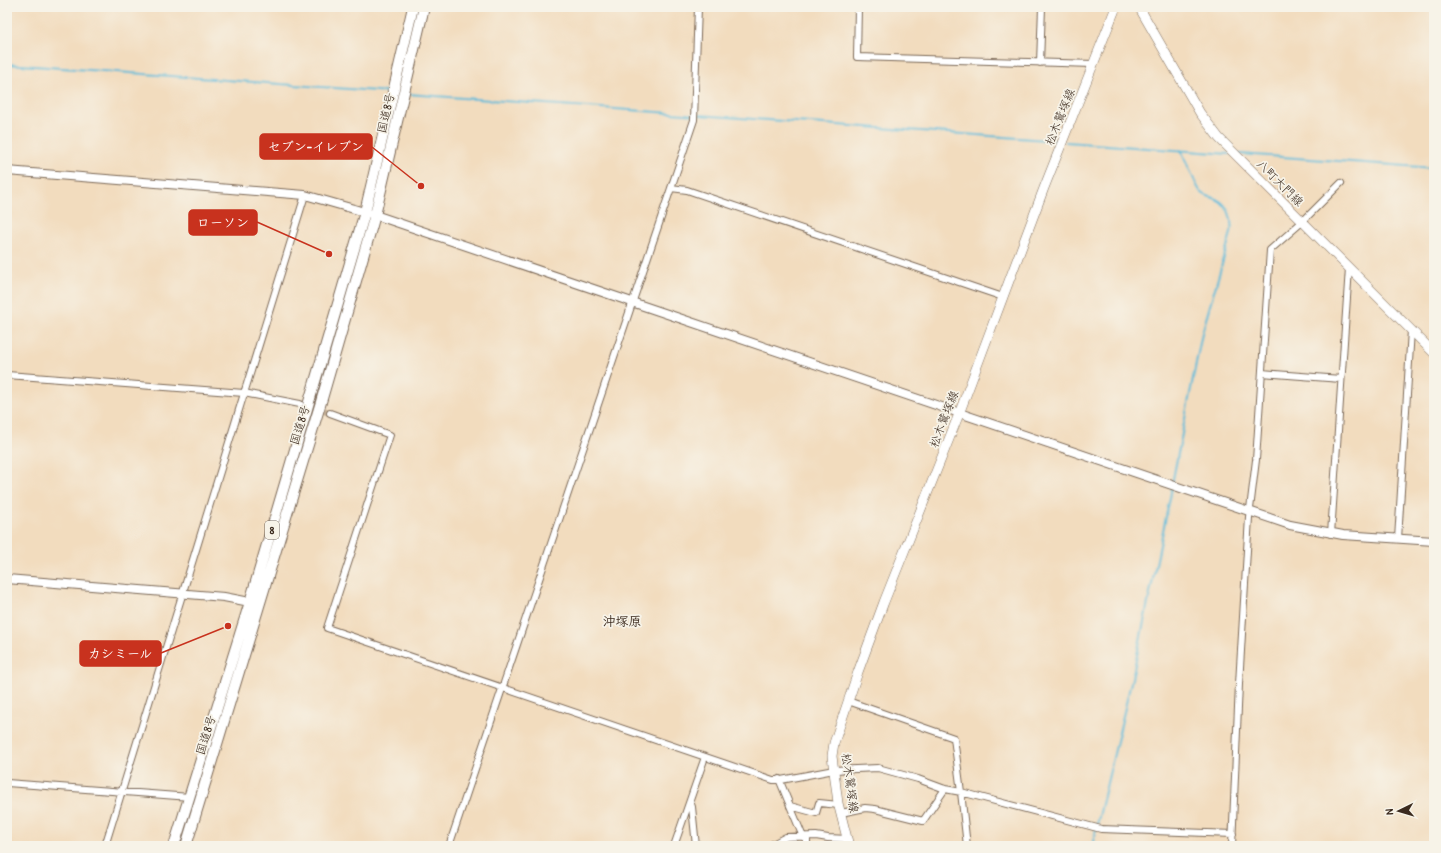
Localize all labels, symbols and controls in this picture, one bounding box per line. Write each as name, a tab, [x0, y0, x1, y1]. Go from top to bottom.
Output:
street label: 松木鷲塚線	[1040, 86, 1079, 148]
street label: 国道8号	[373, 91, 398, 135]
callout: セブン-イレブン	[260, 134, 372, 159]
text: セブン-イレブン	[268, 137, 364, 155]
street label: 八町大門線	[1253, 155, 1308, 210]
callout: ローソン	[189, 210, 257, 235]
text: ローソン	[197, 213, 249, 231]
street label: 松木鷲塚線	[925, 388, 962, 450]
street label: 国道8号	[285, 403, 314, 447]
road number: 8	[265, 521, 279, 539]
district label: 沖塚原	[602, 612, 642, 630]
callout: カシミール	[80, 641, 161, 666]
text: カシミール	[88, 644, 152, 662]
street label: 国道8号	[191, 713, 220, 757]
street label: 松木鷲塚線	[838, 752, 863, 814]
north arrow	[1379, 791, 1419, 831]
text: N	[1382, 808, 1396, 815]

